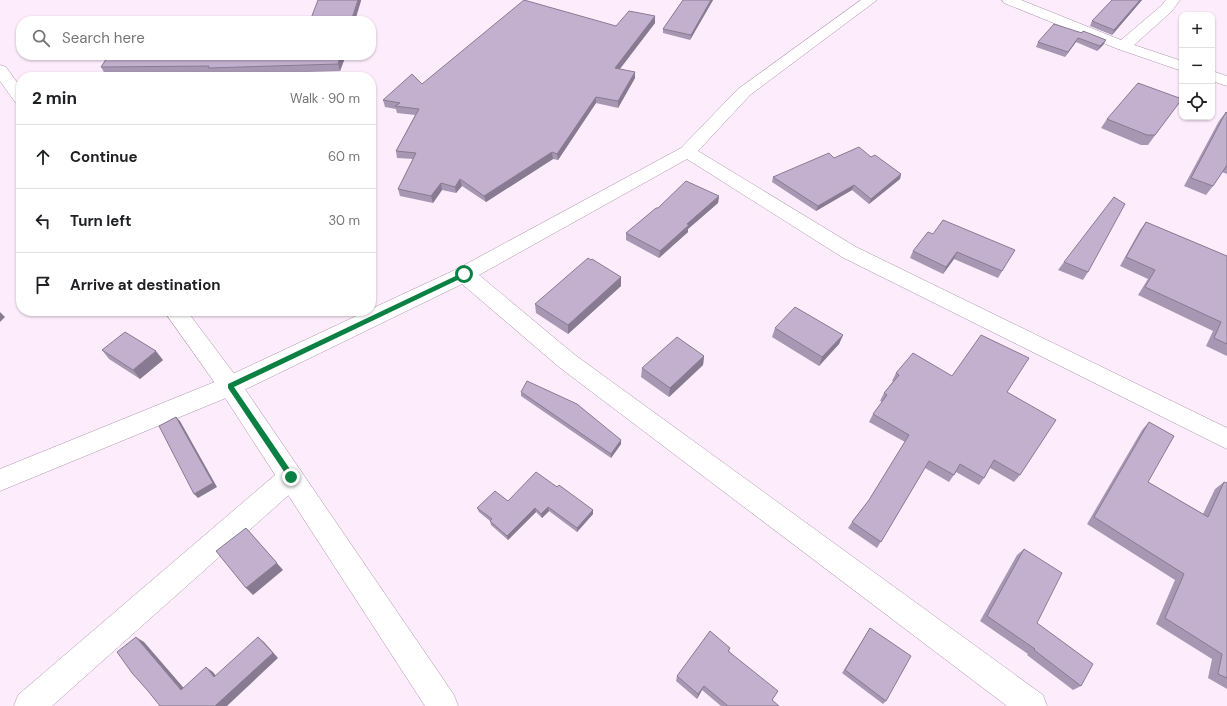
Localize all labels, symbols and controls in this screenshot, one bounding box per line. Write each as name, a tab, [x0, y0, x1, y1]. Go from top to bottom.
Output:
map controls	[1179, 12, 1215, 120]
button: +	[1179, 12, 1215, 48]
search box	[16, 16, 376, 60]
icon: search	[30, 27, 52, 49]
text: Search here	[62, 28, 145, 48]
button: −	[1179, 48, 1215, 84]
button: locate	[1179, 84, 1215, 120]
text: 2 min	[32, 87, 77, 109]
text: Walk · 90 m	[290, 90, 360, 107]
icon: ahead	[32, 146, 54, 168]
text: Continue	[70, 147, 138, 167]
text: 60 m	[328, 148, 360, 165]
icon: left	[32, 210, 54, 232]
text: Turn left	[70, 211, 131, 231]
text: 30 m	[328, 212, 360, 229]
route start	[455, 265, 473, 283]
icon: arrive	[32, 274, 54, 296]
text: Arrive at destination	[70, 275, 221, 295]
route end	[282, 468, 300, 486]

